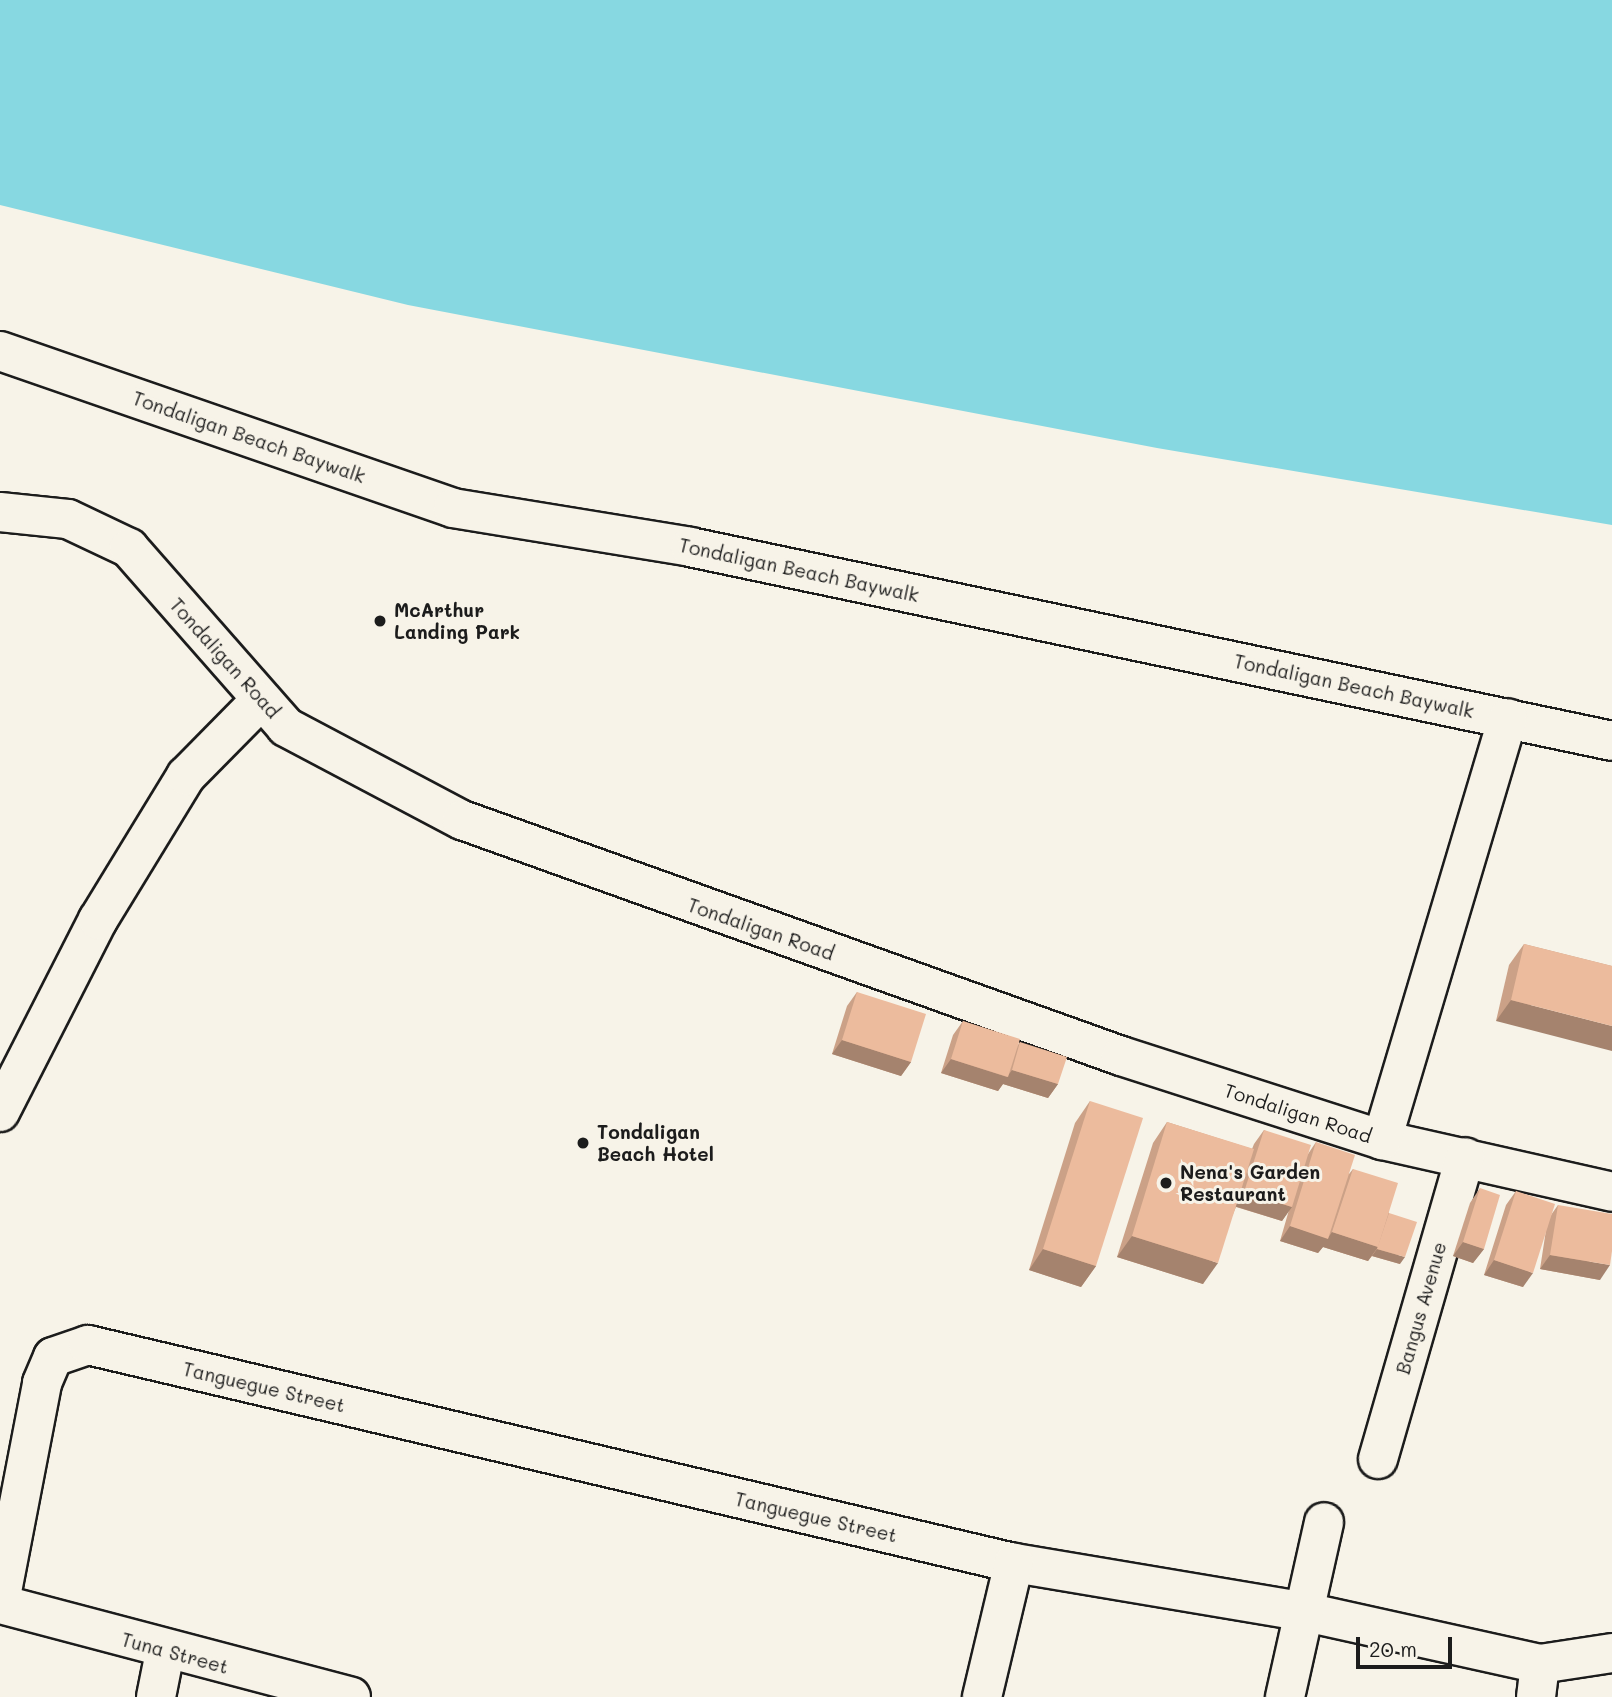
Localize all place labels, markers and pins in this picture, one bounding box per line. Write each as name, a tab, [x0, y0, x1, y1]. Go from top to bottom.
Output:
place label: McArthur Landing Park	[394, 599, 520, 643]
marker: McArthur Landing Park	[372, 613, 388, 629]
place label: Tondaligan Beach Hotel	[597, 1121, 714, 1165]
marker: Tondaligan Beach Hotel	[575, 1135, 591, 1151]
place label: Nena's Garden Restaurant	[1180, 1161, 1320, 1205]
marker: Nena's Garden Restaurant	[1158, 1175, 1174, 1191]

